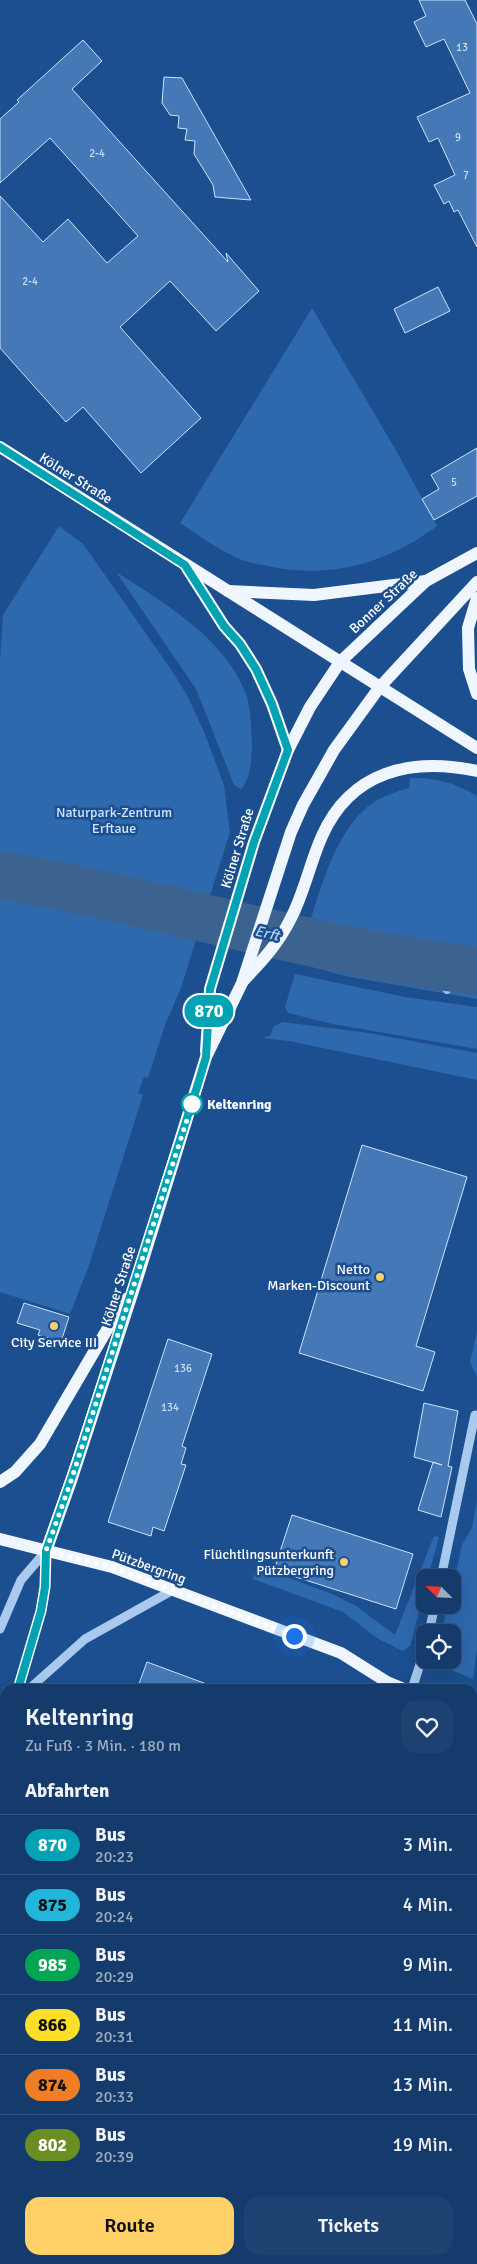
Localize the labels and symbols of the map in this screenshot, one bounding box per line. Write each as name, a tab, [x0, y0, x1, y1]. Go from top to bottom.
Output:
house number: 13	[456, 41, 468, 54]
house number: 9	[455, 131, 461, 144]
house number: 2-4	[89, 147, 105, 160]
house number: 7	[463, 169, 469, 182]
house number: 2-4	[22, 275, 38, 288]
street label: Kölner Straße	[36, 449, 115, 508]
house number: 5	[451, 476, 457, 489]
street label: Bonner Straße	[346, 566, 421, 637]
park label: Naturpark-Zentrum Erftaue	[56, 804, 172, 837]
street label: Kölner Straße	[217, 806, 258, 890]
water label: Erft	[253, 922, 283, 945]
line badge: 870	[180, 995, 238, 1027]
marker: Keltenring	[181, 1093, 203, 1115]
place label: Keltenring	[207, 1096, 272, 1113]
street label: Kölner Straße	[98, 1244, 139, 1328]
place label: Netto Marken-Discount	[267, 1261, 370, 1294]
marker: Netto Marken-Discount	[374, 1271, 386, 1283]
marker: City Service III	[48, 1320, 60, 1332]
place label: City Service III	[11, 1334, 97, 1351]
house number: 136	[174, 1362, 192, 1375]
house number: 134	[161, 1401, 179, 1414]
street label: Pützbergring	[109, 1545, 188, 1588]
place label: Flüchtlingsunterkunft Pützbergring	[204, 1546, 334, 1579]
marker: Flüchtlingsunterkunft Pützbergring	[338, 1556, 350, 1568]
north arrow	[416, 1569, 461, 1614]
your location	[282, 1624, 307, 1649]

